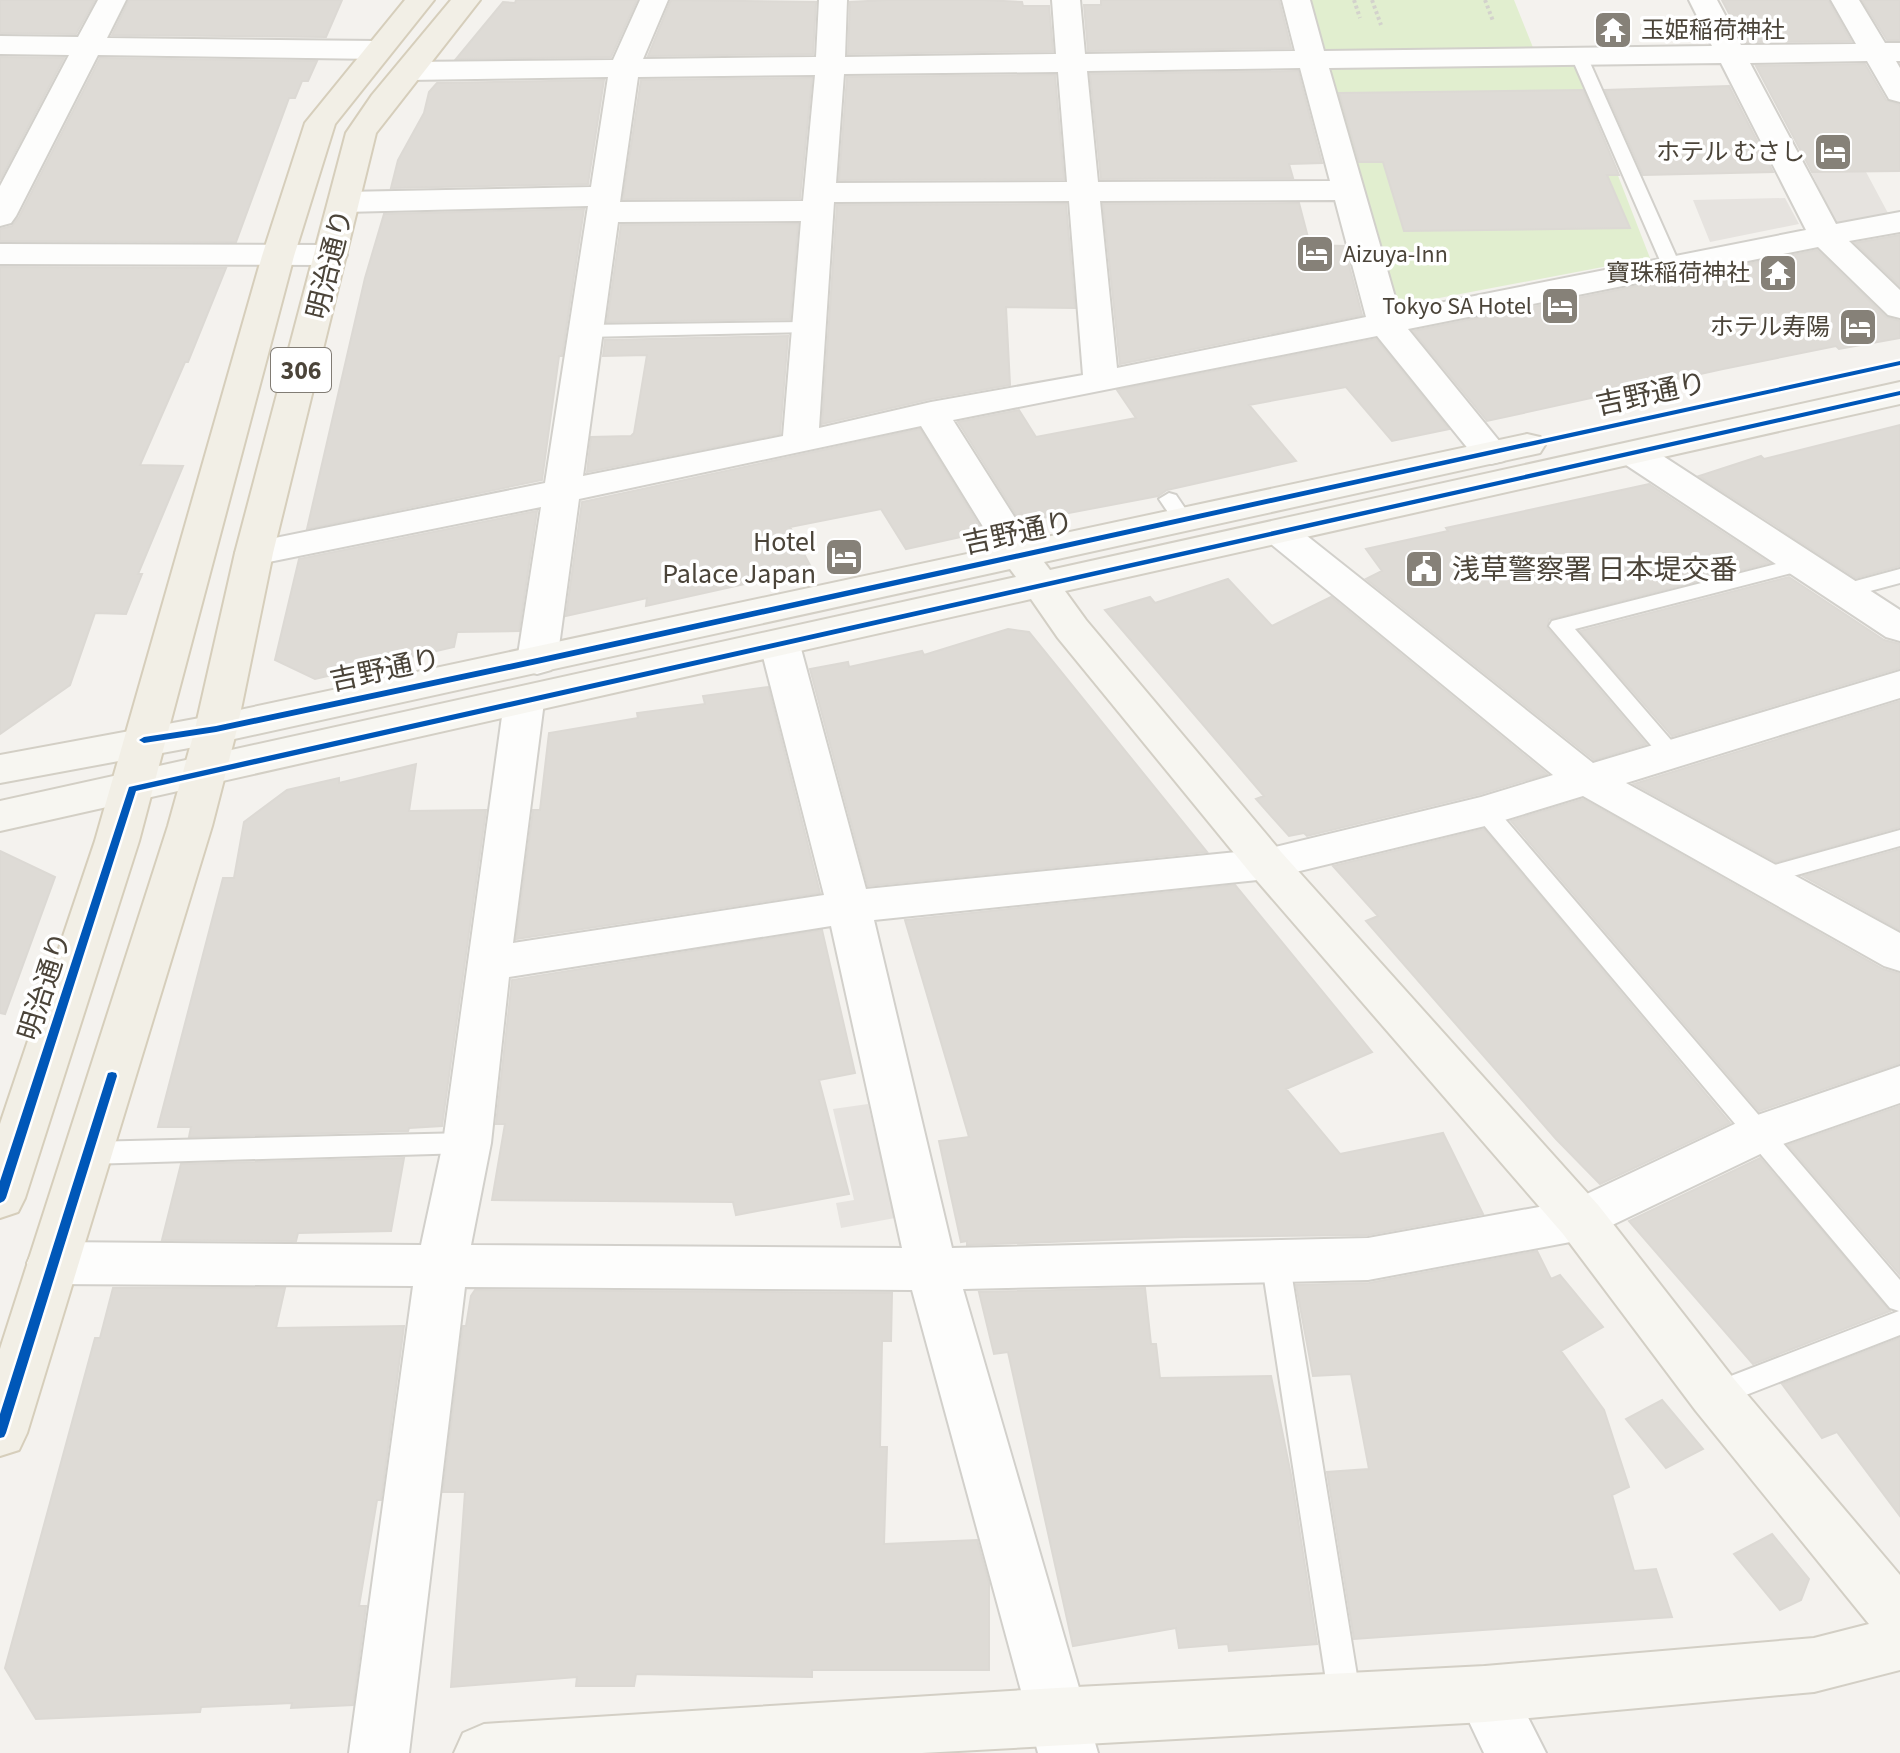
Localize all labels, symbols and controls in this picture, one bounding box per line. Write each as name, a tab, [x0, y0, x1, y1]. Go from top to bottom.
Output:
temple icon: 玉姫稲荷神社	[1592, 9, 1634, 51]
place label: 玉姫稲荷神社	[1641, 13, 1785, 48]
hotel icon: ホテル むさし	[1812, 131, 1854, 173]
place label: ホテル むさし	[1656, 135, 1805, 170]
street label: 明治通り	[297, 205, 363, 323]
hotel icon: Aizuya-Inn	[1294, 233, 1336, 275]
place label: Aizuya-Inn	[1343, 237, 1448, 272]
temple icon: 寶珠稲荷神社	[1757, 252, 1799, 294]
place label: 寶珠稲荷神社	[1606, 256, 1750, 291]
hotel icon: Tokyo SA Hotel	[1539, 285, 1581, 327]
place label: Tokyo SA Hotel	[1382, 289, 1532, 324]
hotel icon: ホテル寿陽	[1837, 306, 1879, 348]
place label: ホテル寿陽	[1710, 310, 1830, 345]
road number: 306	[271, 348, 331, 392]
street label: 吉野通り	[1592, 363, 1710, 425]
street label: 吉野通り	[959, 502, 1077, 564]
place label: Hotel Palace Japan	[662, 522, 816, 594]
hotel icon: Hotel Palace Japan	[823, 536, 865, 578]
public building icon: 浅草警察署 日本堤交番	[1403, 548, 1445, 590]
place label: 浅草警察署 日本堤交番	[1452, 550, 1738, 590]
street label: 吉野通り	[326, 639, 444, 701]
street label: 明治通り	[9, 927, 81, 1046]

